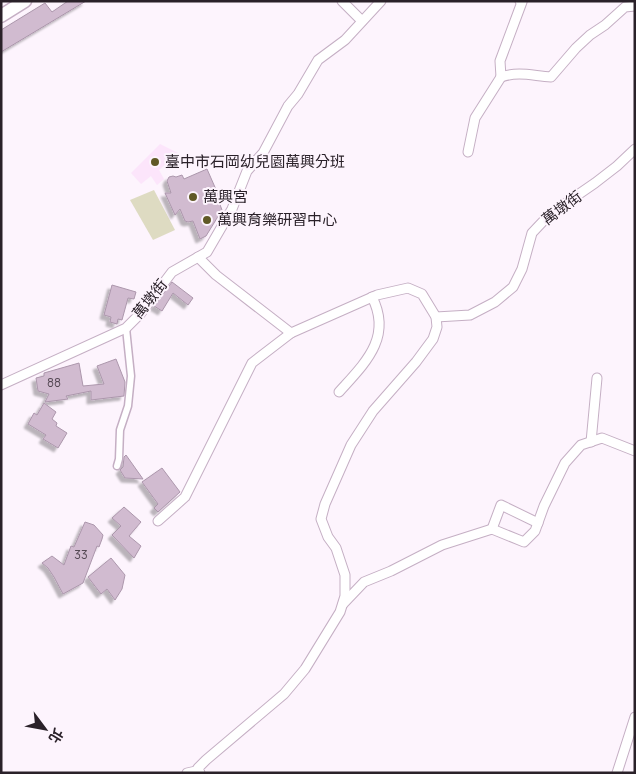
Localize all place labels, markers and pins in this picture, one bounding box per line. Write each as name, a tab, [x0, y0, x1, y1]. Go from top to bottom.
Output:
place label: 臺中市石岡幼兒園萬興分班	[165, 151, 345, 172]
marker: 臺中市石岡幼兒園萬興分班	[149, 156, 161, 168]
place label: 萬興宮	[203, 186, 248, 207]
marker: 萬興宮	[187, 191, 199, 203]
place label: 萬興育樂研習中心	[217, 209, 337, 230]
marker: 萬興育樂研習中心	[201, 214, 213, 226]

